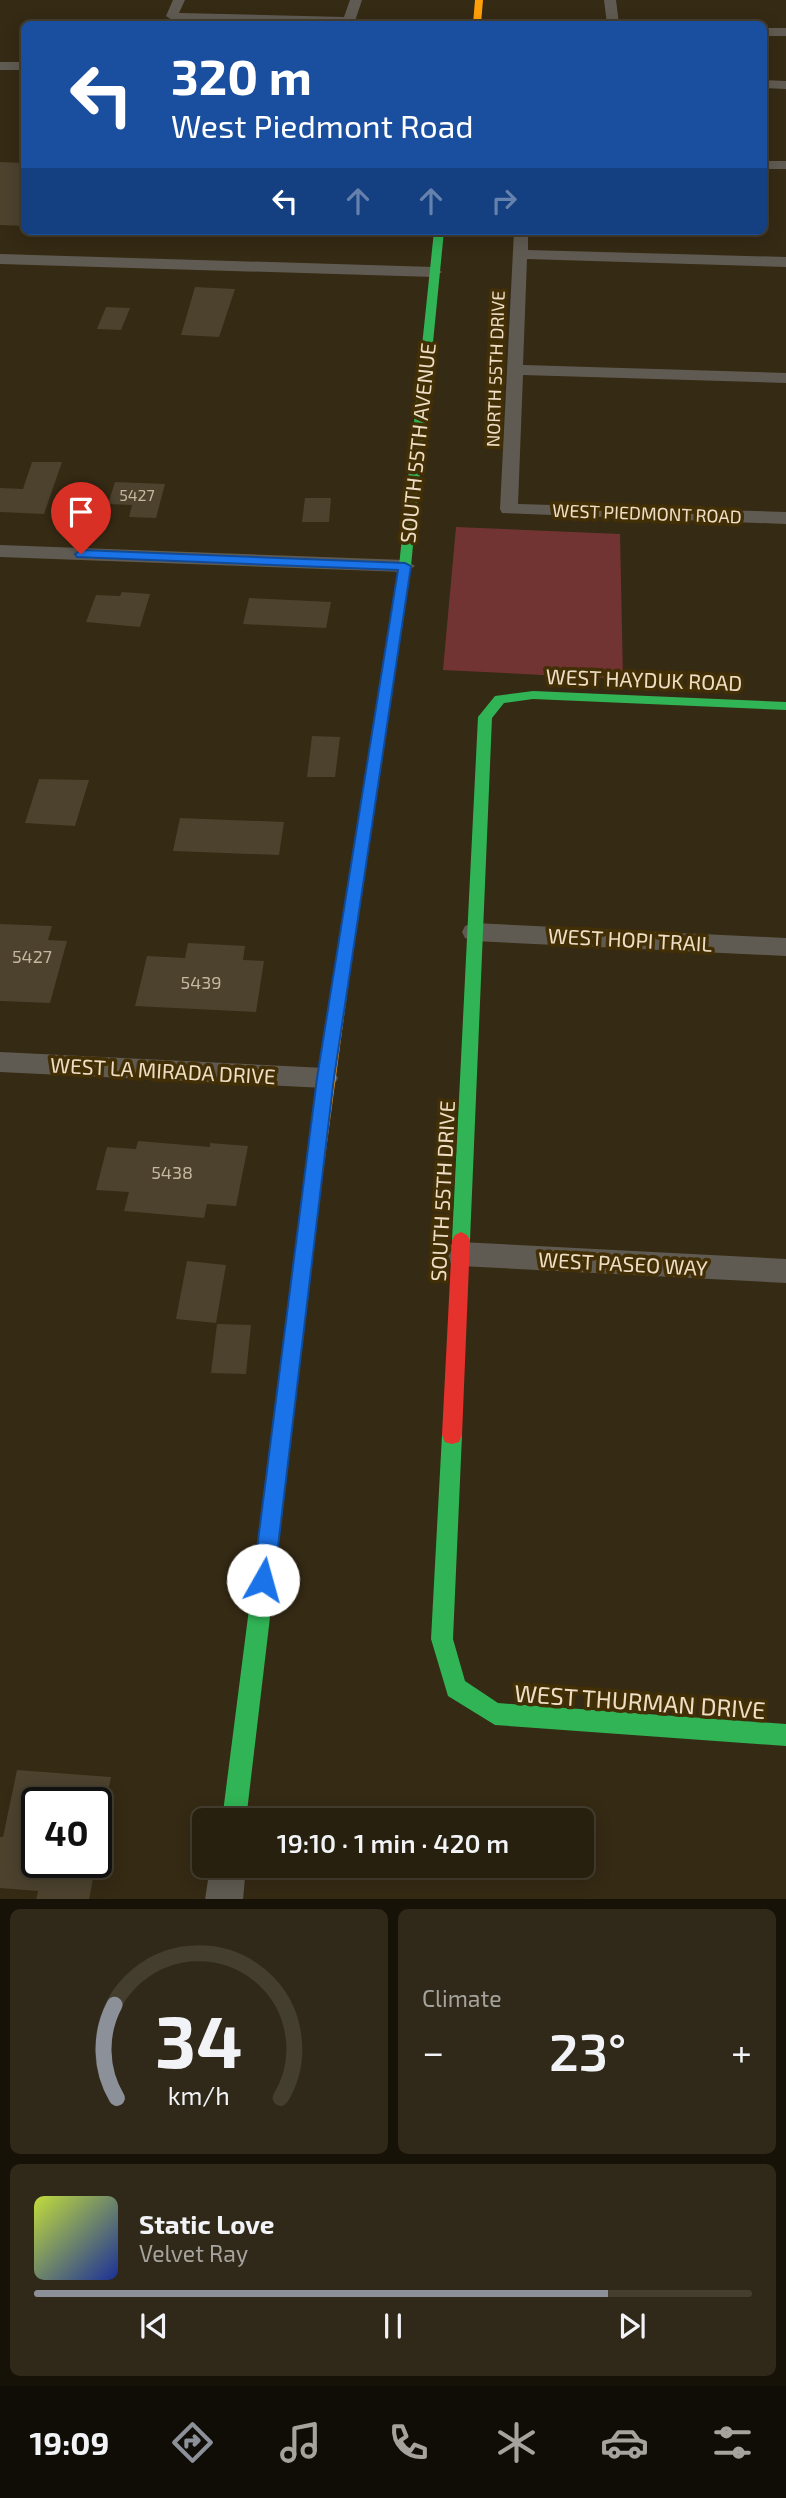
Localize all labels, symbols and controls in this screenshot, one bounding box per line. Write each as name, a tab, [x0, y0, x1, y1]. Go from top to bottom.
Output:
text: 320 m	[171, 46, 312, 105]
icon: left	[56, 49, 147, 140]
text: West Piedmont Road	[171, 106, 474, 144]
icon: left	[266, 182, 304, 220]
icon: ahead	[339, 182, 377, 220]
icon: ahead	[412, 182, 450, 220]
icon: right	[485, 182, 523, 220]
street label: NORTH 55TH DRIVE	[481, 290, 509, 448]
street label: SOUTH 55TH AVENUE	[394, 342, 440, 544]
pin	[51, 482, 111, 554]
house number: 5427	[119, 485, 155, 504]
icon: arrive	[62, 493, 100, 531]
street label: WEST PIEDMONT ROAD	[552, 499, 742, 527]
street label: WEST HAYDUK ROAD	[545, 663, 743, 695]
street label: WEST HOPI TRAIL	[547, 922, 713, 956]
house number: 5427	[12, 945, 52, 967]
house number: 5439	[180, 971, 222, 993]
street label: WEST LA MIRADA DRIVE	[50, 1052, 276, 1088]
street label: SOUTH 55TH DRIVE	[425, 1100, 459, 1282]
house number: 5438	[151, 1161, 193, 1183]
street label: WEST PASEO WAY	[538, 1246, 708, 1280]
position arrow	[226, 1543, 300, 1617]
street label: WEST THURMAN DRIVE	[513, 1678, 767, 1724]
speed limit sign: 40	[21, 1787, 112, 1878]
text: 19:10 · 1 min · 420 m	[277, 1827, 509, 1858]
text: Climate	[422, 1984, 502, 2012]
text: 34	[155, 1995, 243, 2083]
text: 23°	[549, 2019, 626, 2081]
text: −	[422, 2028, 444, 2074]
text: +	[731, 2028, 752, 2074]
text: km/h	[168, 2079, 230, 2109]
text: Static Love	[139, 2208, 275, 2239]
text: Velvet Ray	[139, 2239, 248, 2267]
icon: previous	[135, 2307, 173, 2345]
icon: pause	[374, 2307, 412, 2345]
icon: next	[613, 2307, 651, 2345]
icon: directions	[168, 2418, 217, 2467]
icon: music	[276, 2418, 325, 2467]
icon: phone	[384, 2418, 433, 2467]
icon: climate	[492, 2418, 541, 2467]
icon: car	[600, 2418, 649, 2467]
icon: filters	[708, 2418, 757, 2467]
text: 19:09	[29, 2423, 109, 2461]

